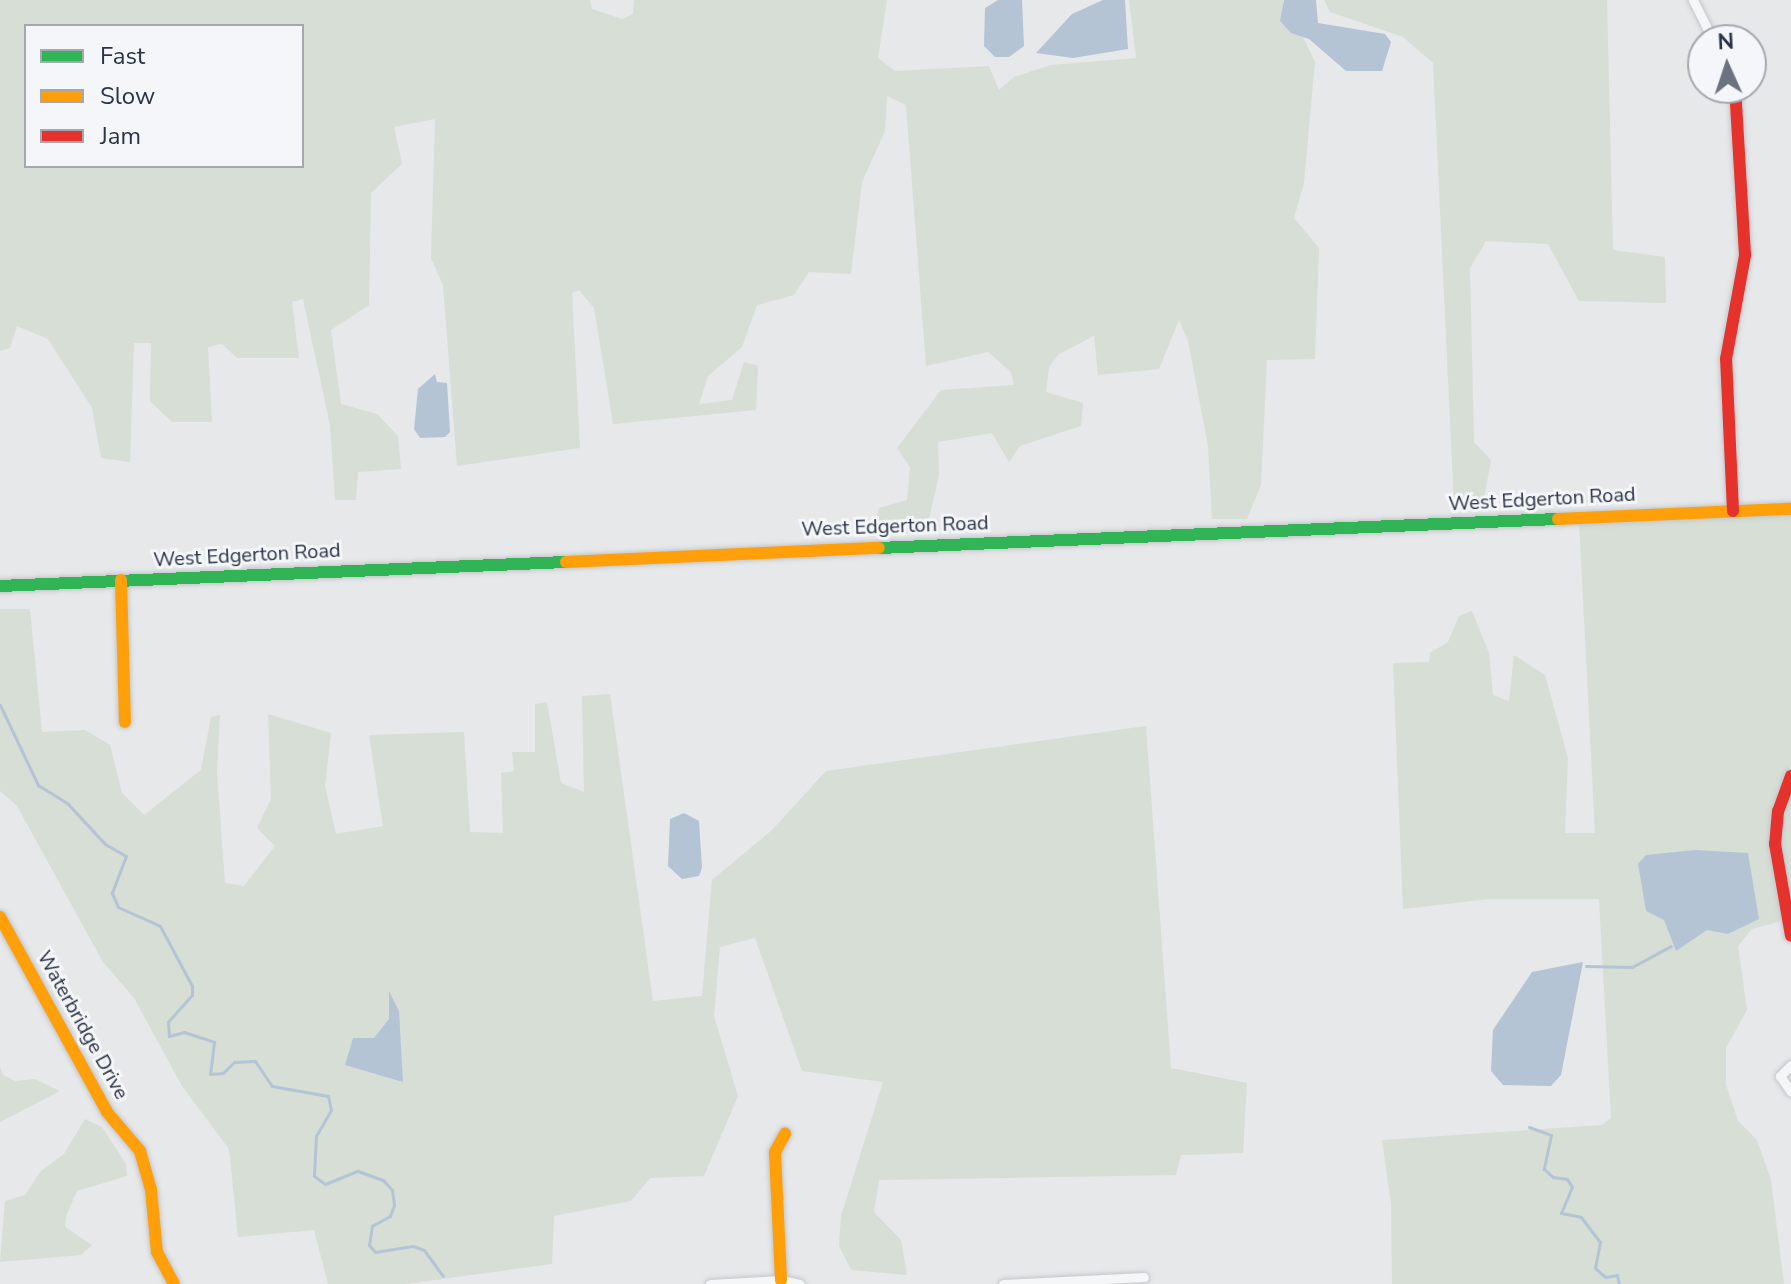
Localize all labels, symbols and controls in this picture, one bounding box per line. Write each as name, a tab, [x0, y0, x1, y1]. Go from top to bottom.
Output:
legend	[24, 24, 304, 168]
north arrow	[1687, 24, 1767, 104]
text: N	[1717, 27, 1735, 57]
text: Fast	[100, 40, 145, 72]
text: Slow	[100, 80, 155, 112]
text: Jam	[100, 120, 141, 152]
street label: West Edgerton Road	[1448, 482, 1636, 516]
street label: West Edgerton Road	[801, 511, 989, 541]
street label: West Edgerton Road	[153, 538, 341, 572]
street label: Waterbridge Drive	[32, 946, 134, 1104]

